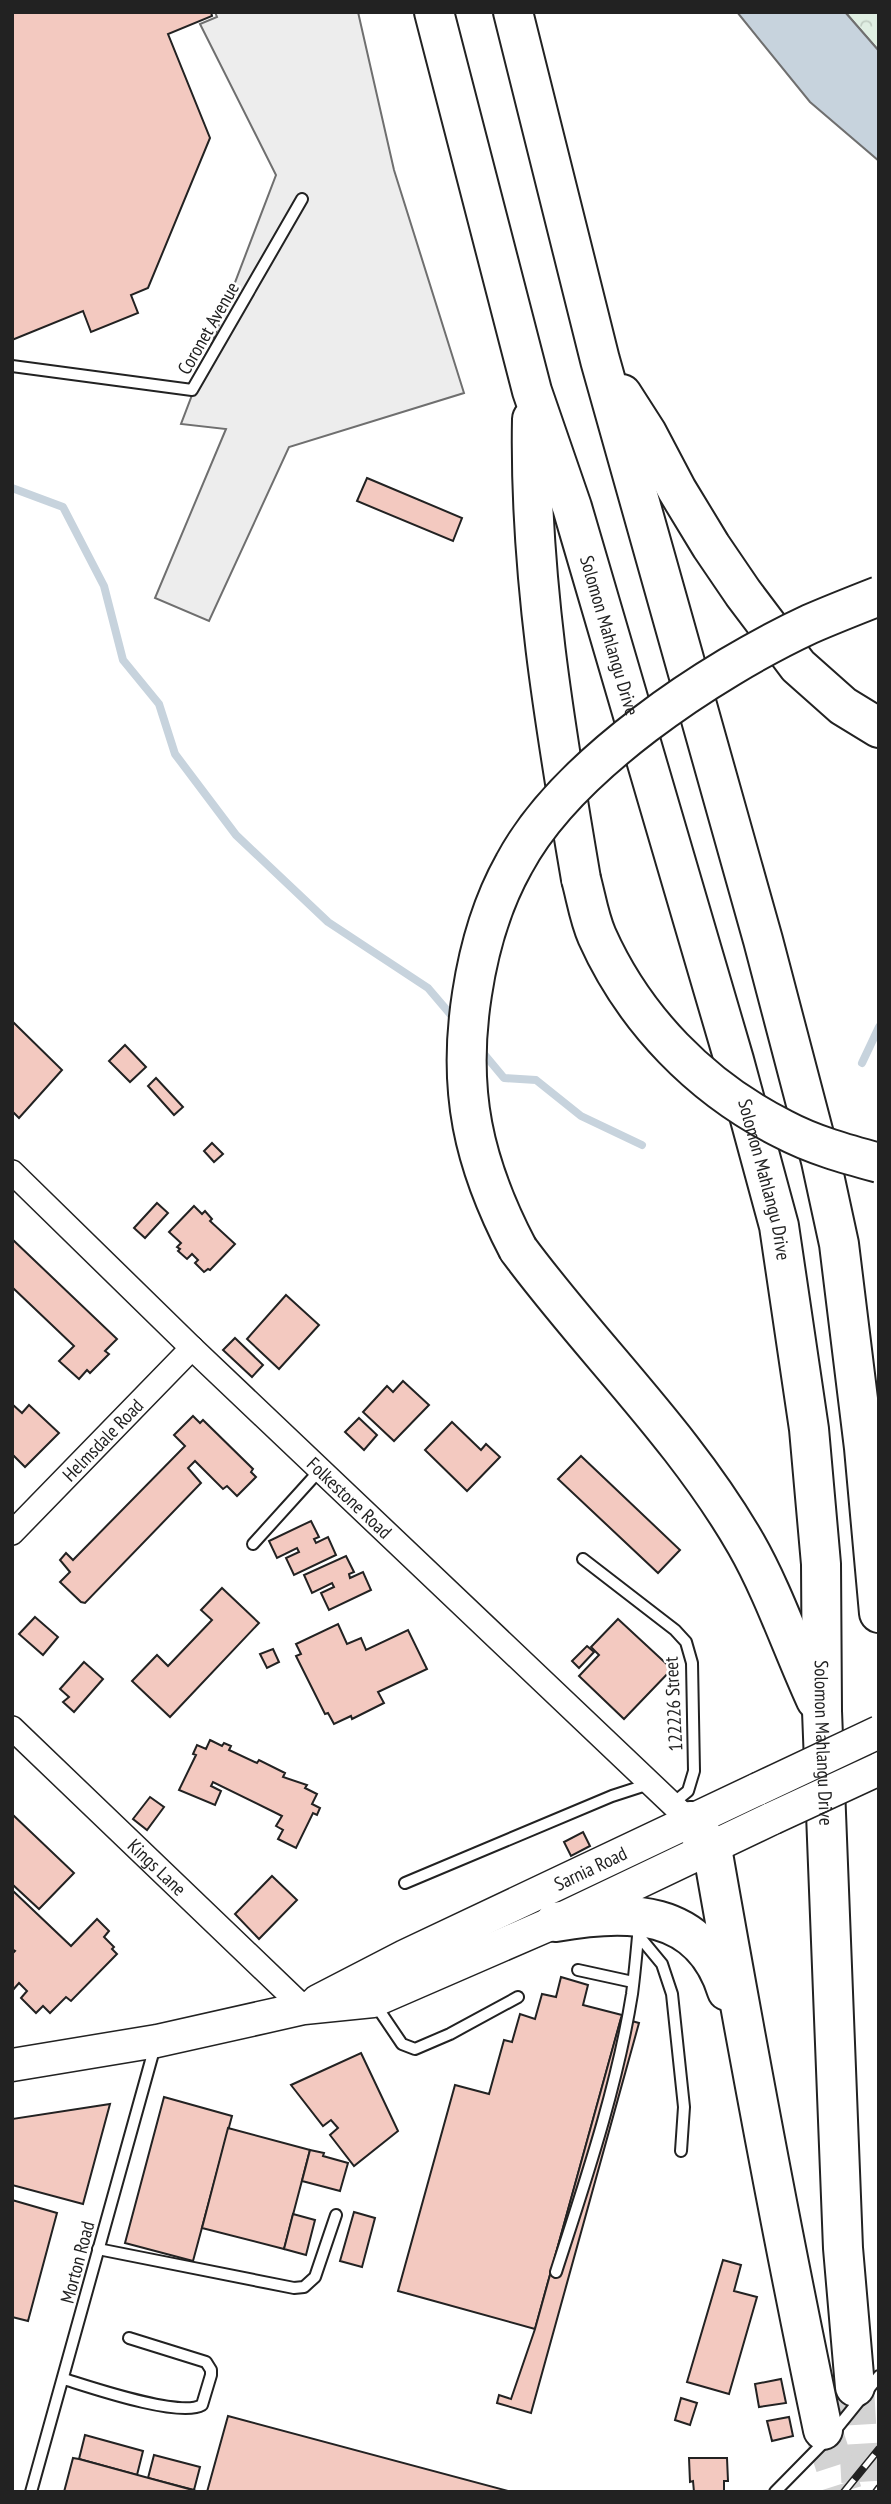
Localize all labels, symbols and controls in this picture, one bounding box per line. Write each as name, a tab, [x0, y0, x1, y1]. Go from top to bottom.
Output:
street label: Coronet Avenue	[172, 277, 244, 379]
street label: Solomon Mahlangu Drive	[575, 553, 644, 718]
street label: Solomon Mahlangu Drive	[733, 1096, 796, 1262]
street label: Helmsdale Road	[57, 1393, 148, 1486]
street label: Folkestone Road	[302, 1452, 397, 1544]
street label: 122226 Street	[658, 1655, 687, 1752]
street label: Solomon Mahlangu Drive	[810, 1660, 838, 1826]
street label: Kings Lane	[123, 1834, 191, 1901]
street label: Sarnia Road	[550, 1841, 631, 1896]
street label: Morton Road	[55, 2218, 99, 2306]

